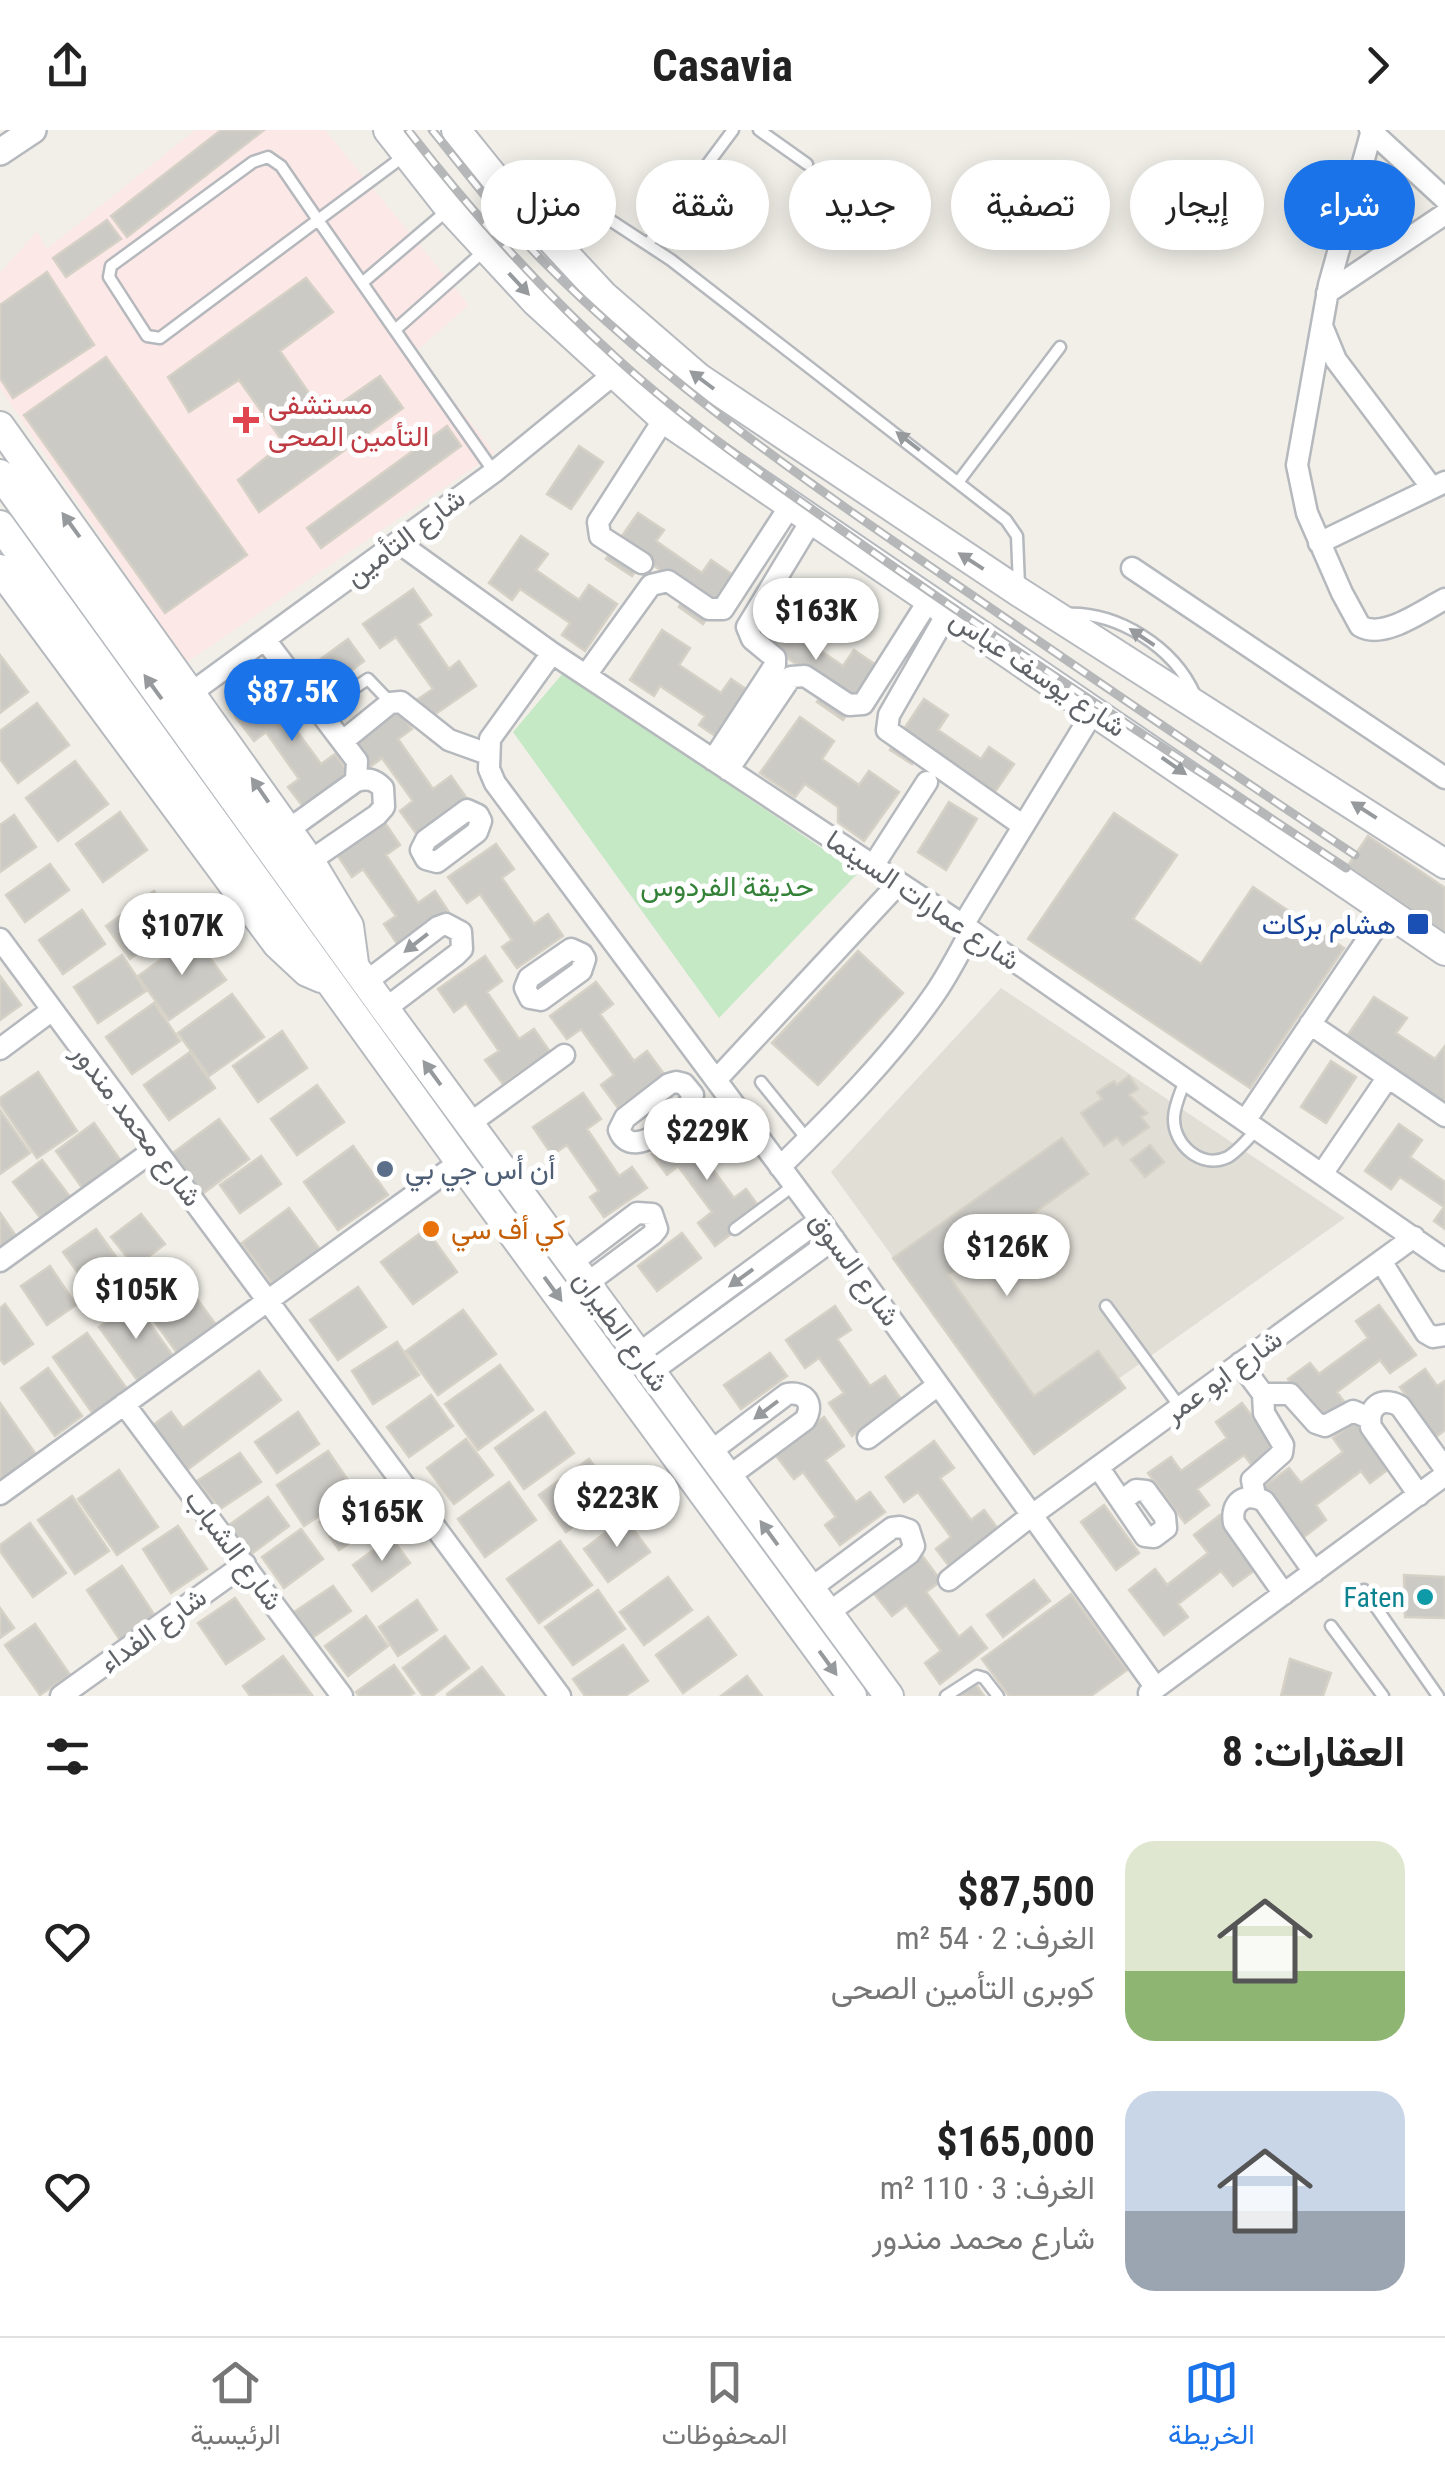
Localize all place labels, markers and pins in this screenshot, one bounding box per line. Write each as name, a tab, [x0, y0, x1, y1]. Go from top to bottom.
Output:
place label: مستشفى التأمين الصحى	[268, 388, 429, 453]
marker: مستشفى التأمين الصحى	[233, 407, 259, 433]
pin: $163K	[746, 578, 886, 663]
pin: $87.5K	[211, 659, 373, 744]
pin: $107K	[112, 893, 252, 978]
place label: هشام بركات	[1262, 908, 1396, 943]
marker: هشام بركات	[1405, 911, 1431, 937]
pin: $229K	[637, 1098, 777, 1183]
place label: أن أس جي بي	[405, 1153, 555, 1192]
marker: أن أس جي بي	[374, 1158, 396, 1180]
place label: كي أف سي	[451, 1213, 565, 1252]
pin: $126K	[937, 1214, 1077, 1299]
marker: كي أف سي	[420, 1218, 442, 1240]
pin: $105K	[66, 1257, 206, 1342]
pin: $223K	[547, 1465, 687, 1550]
pin: $165K	[312, 1479, 452, 1564]
place label: Faten	[1344, 1581, 1405, 1614]
marker: Faten	[1414, 1586, 1436, 1608]

